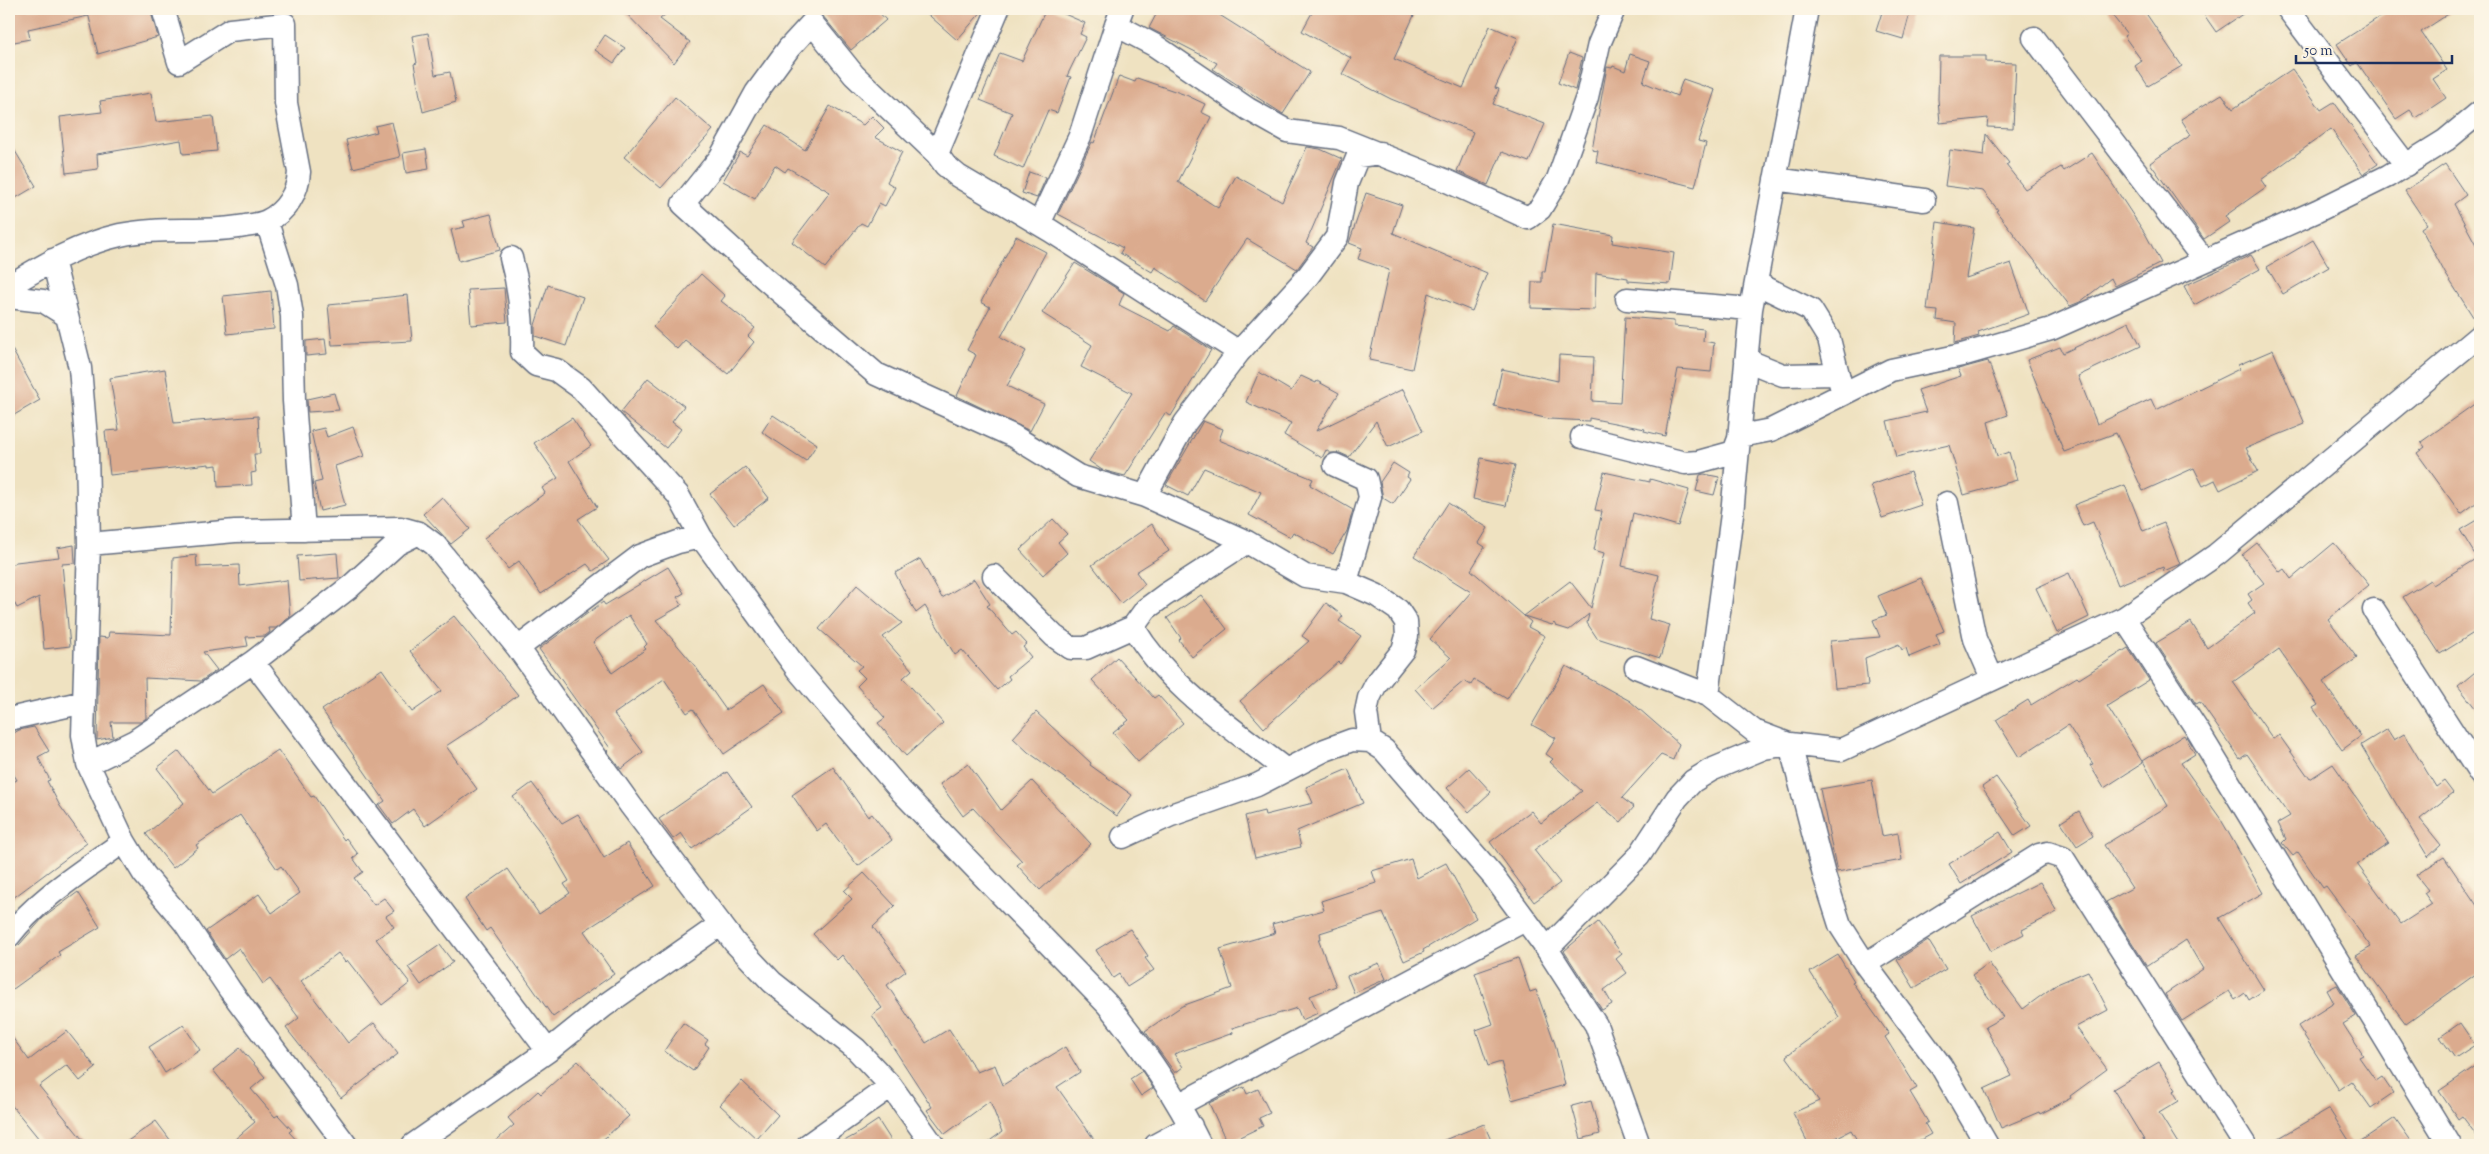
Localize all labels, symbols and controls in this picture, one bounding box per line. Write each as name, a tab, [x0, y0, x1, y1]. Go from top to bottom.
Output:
scale bar	[2296, 32, 2453, 64]
text: 50 m	[2303, 41, 2333, 62]

